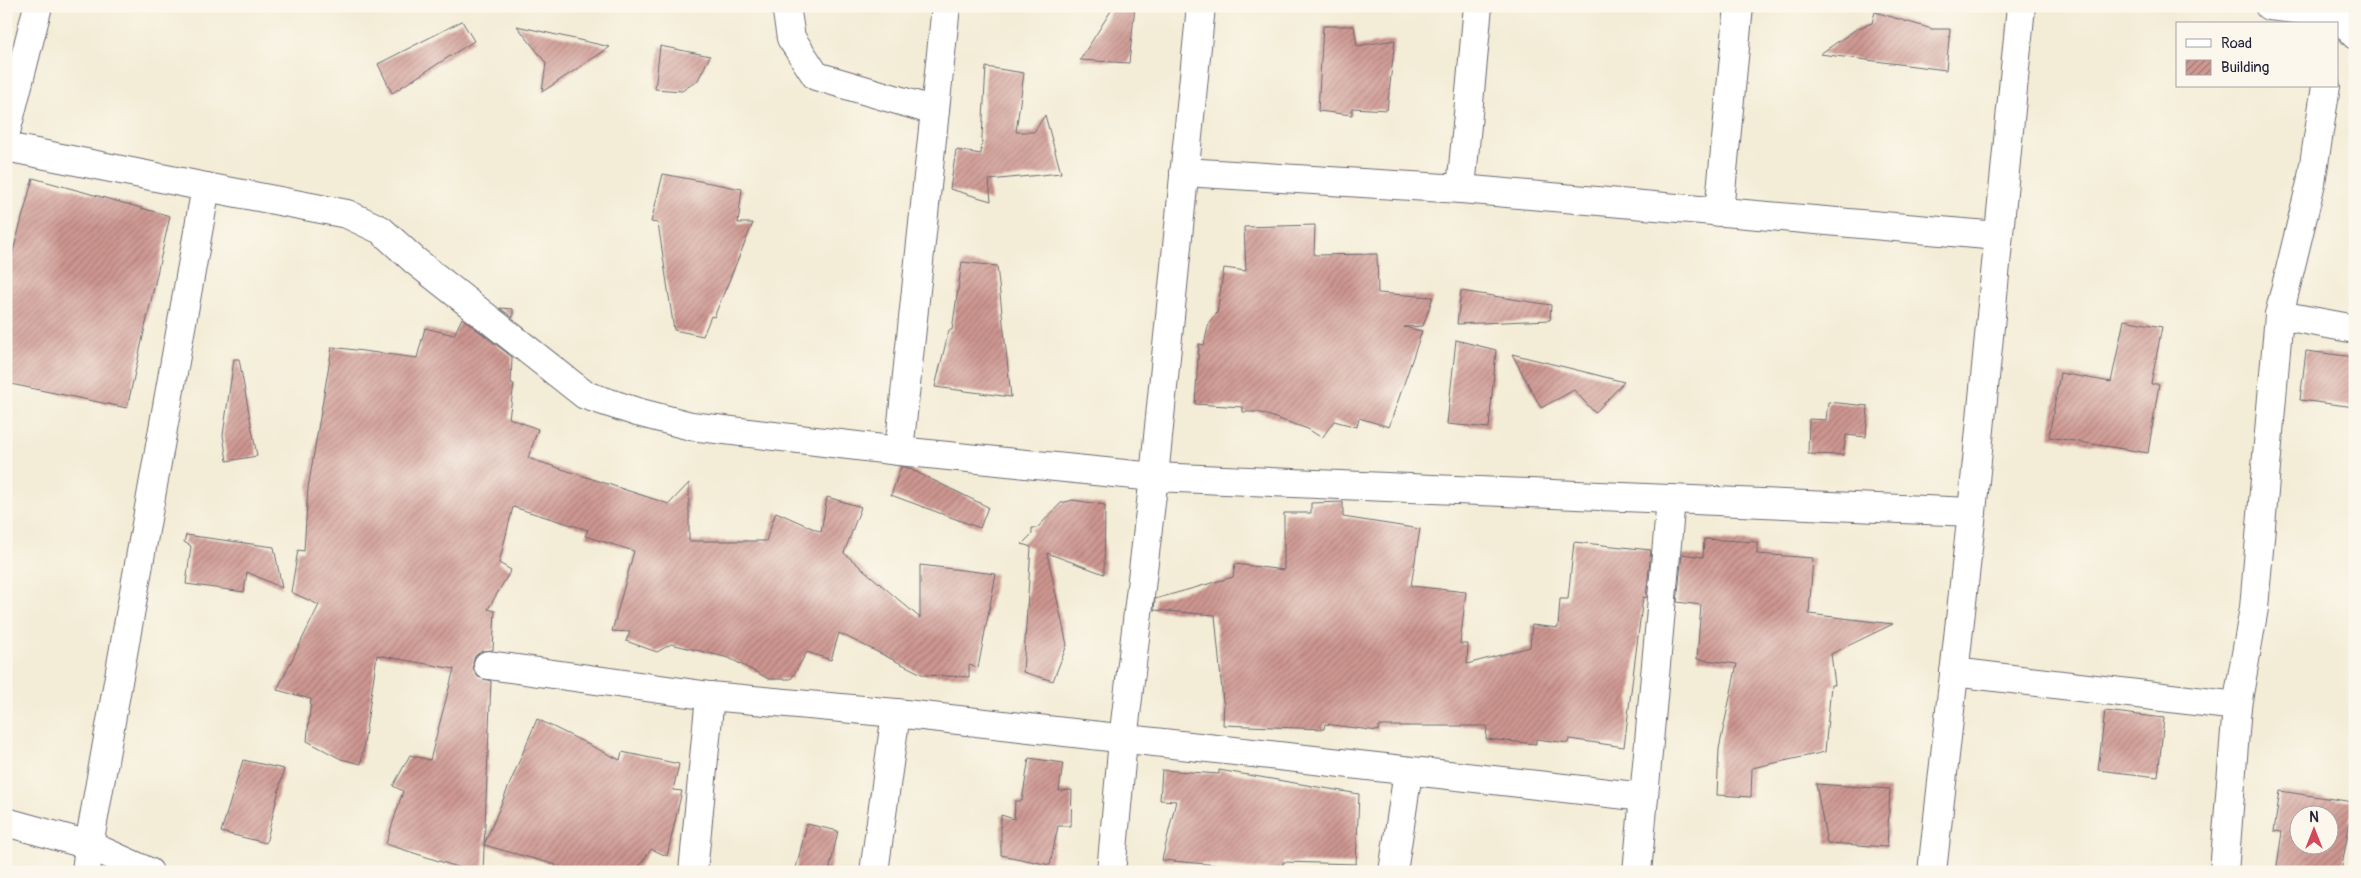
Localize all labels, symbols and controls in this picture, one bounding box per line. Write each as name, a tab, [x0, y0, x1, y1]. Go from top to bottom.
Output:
legend	[2176, 22, 2338, 88]
text: Road	[2221, 34, 2252, 53]
text: Building	[2221, 58, 2269, 77]
north arrow	[2288, 806, 2338, 856]
text: N	[2309, 809, 2319, 826]

